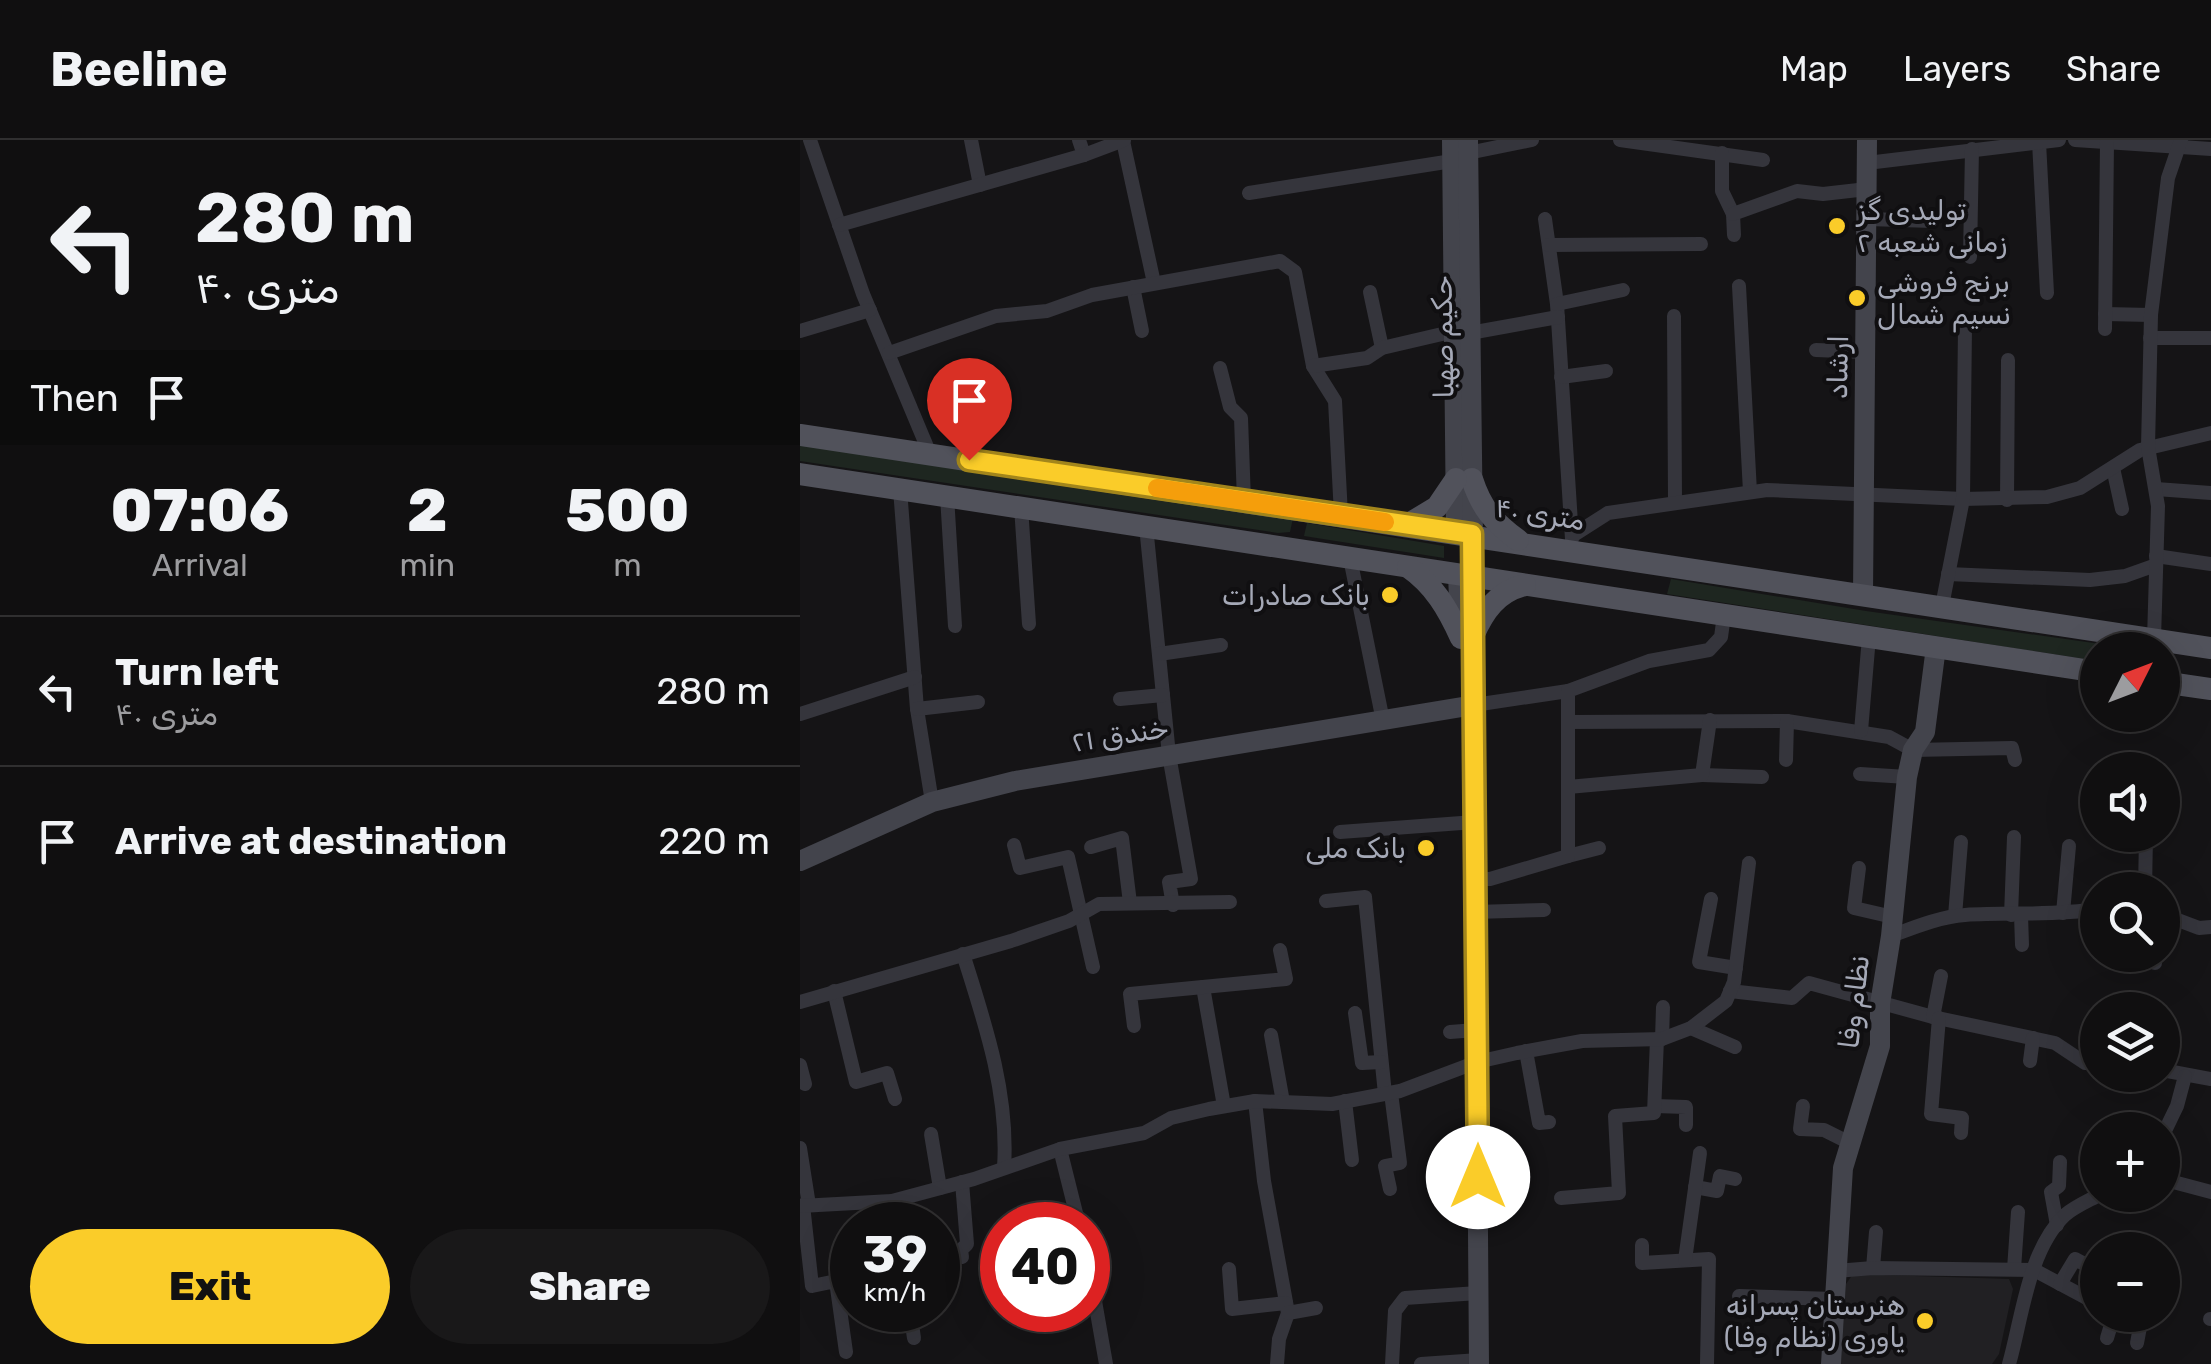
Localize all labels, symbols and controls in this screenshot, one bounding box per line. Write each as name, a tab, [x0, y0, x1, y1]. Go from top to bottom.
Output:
text: Beeline	[50, 41, 228, 98]
text: Map	[1780, 48, 1848, 90]
text: Layers	[1903, 48, 2011, 90]
text: Share	[2066, 48, 2161, 90]
text: 280 m	[195, 177, 415, 260]
icon: left	[30, 180, 160, 310]
place label: تولیدی گز زمانی شعبه ۲	[1855, 194, 2007, 259]
marker: تولیدی گز زمانی شعبه ۲	[1826, 215, 1848, 237]
text: ۴۰ متری	[195, 261, 340, 314]
place label: برنج فروشی نسیم شمال	[1877, 266, 2011, 333]
street label: حکیم صهبا	[1425, 275, 1463, 399]
marker: برنج فروشی نسیم شمال	[1846, 287, 1868, 309]
street label: ارشاد	[1821, 335, 1855, 399]
pin	[927, 358, 1012, 461]
icon: arrive	[139, 370, 194, 425]
icon: arrive	[942, 373, 997, 428]
text: Then	[30, 375, 119, 421]
text: 07:06	[110, 475, 289, 546]
text: 2	[407, 475, 448, 546]
text: 500	[566, 475, 690, 546]
street label: ۴۰ متری	[1493, 491, 1587, 537]
text: Arrival	[152, 546, 248, 584]
text: min	[399, 546, 455, 584]
text: m	[613, 546, 642, 584]
place label: بانک صادرات	[1222, 579, 1370, 612]
marker: بانک صادرات	[1379, 584, 1401, 606]
north arrow	[2080, 632, 2180, 732]
map controls	[2080, 632, 2180, 1332]
text: Turn left	[115, 649, 279, 695]
icon: left	[30, 664, 85, 719]
text: 280 m	[656, 668, 770, 714]
text: ۴۰ متری	[115, 695, 218, 733]
street label: ۲۱ خندق	[1069, 711, 1171, 759]
button: sound	[2080, 752, 2180, 852]
icon: arrive	[30, 814, 85, 869]
text: Arrive at destination	[115, 818, 507, 864]
text: 220 m	[658, 818, 770, 864]
place label: بانک ملی	[1305, 832, 1406, 865]
marker: بانک ملی	[1415, 837, 1437, 859]
button: search	[2080, 872, 2180, 972]
street label: نظام وفا	[1832, 953, 1878, 1051]
button: layers	[2080, 992, 2180, 1092]
button: +	[2080, 1112, 2180, 1212]
position arrow	[1426, 1125, 1530, 1229]
speed limit sign: 40	[980, 1202, 1110, 1332]
text: 39	[863, 1225, 928, 1285]
button: Exit	[30, 1229, 390, 1344]
button: Share	[410, 1229, 770, 1344]
button: −	[2080, 1232, 2180, 1332]
text: km/h	[864, 1278, 926, 1307]
place label: هنرستان پسرانه یاوری (نظام وفا)	[1724, 1289, 1905, 1356]
marker: هنرستان پسرانه یاوری (نظام وفا)	[1914, 1310, 1936, 1332]

